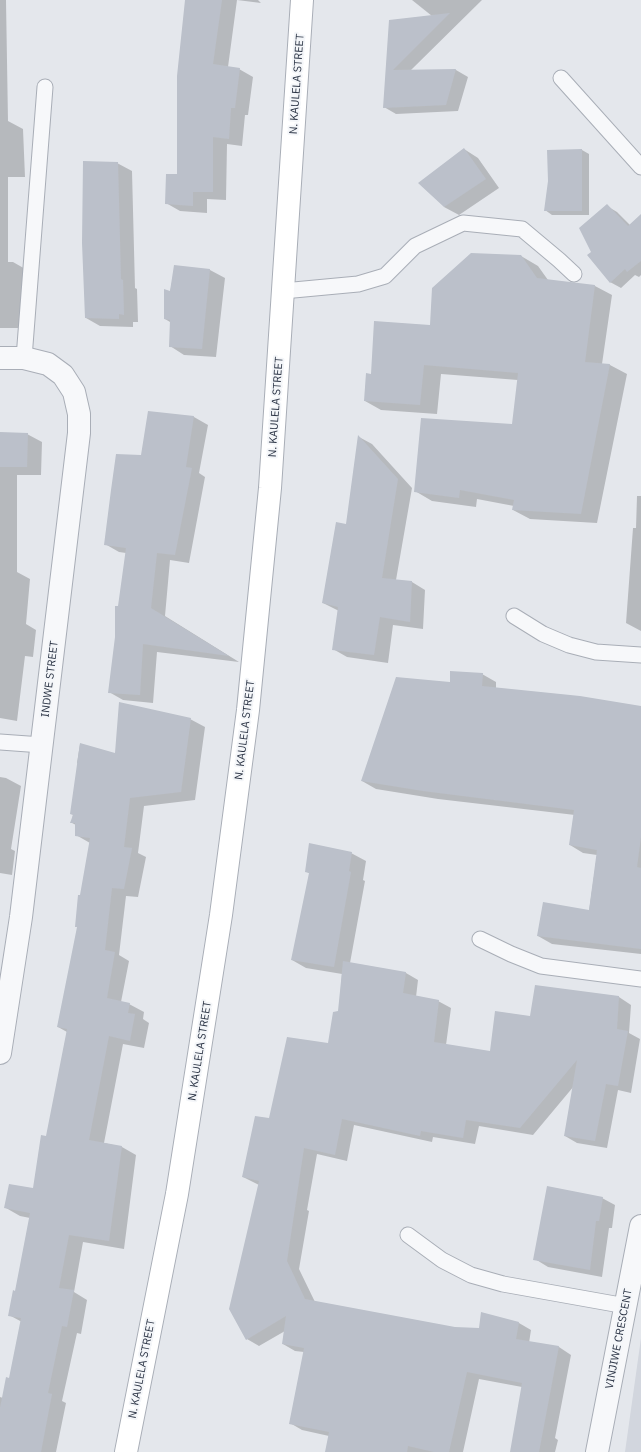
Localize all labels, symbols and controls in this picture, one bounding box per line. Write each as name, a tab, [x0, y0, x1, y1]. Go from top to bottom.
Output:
street label: N. KAULELA STREET	[287, 33, 307, 135]
street label: N. KAULELA STREET	[266, 356, 286, 458]
street label: INDWE STREET	[39, 640, 61, 718]
street label: N. KAULELA STREET	[232, 679, 258, 781]
street label: N. KAULELA STREET	[186, 1000, 214, 1102]
street label: VINJIWE CRESCENT	[603, 1288, 635, 1390]
street label: N. KAULELA STREET	[126, 1318, 158, 1420]

